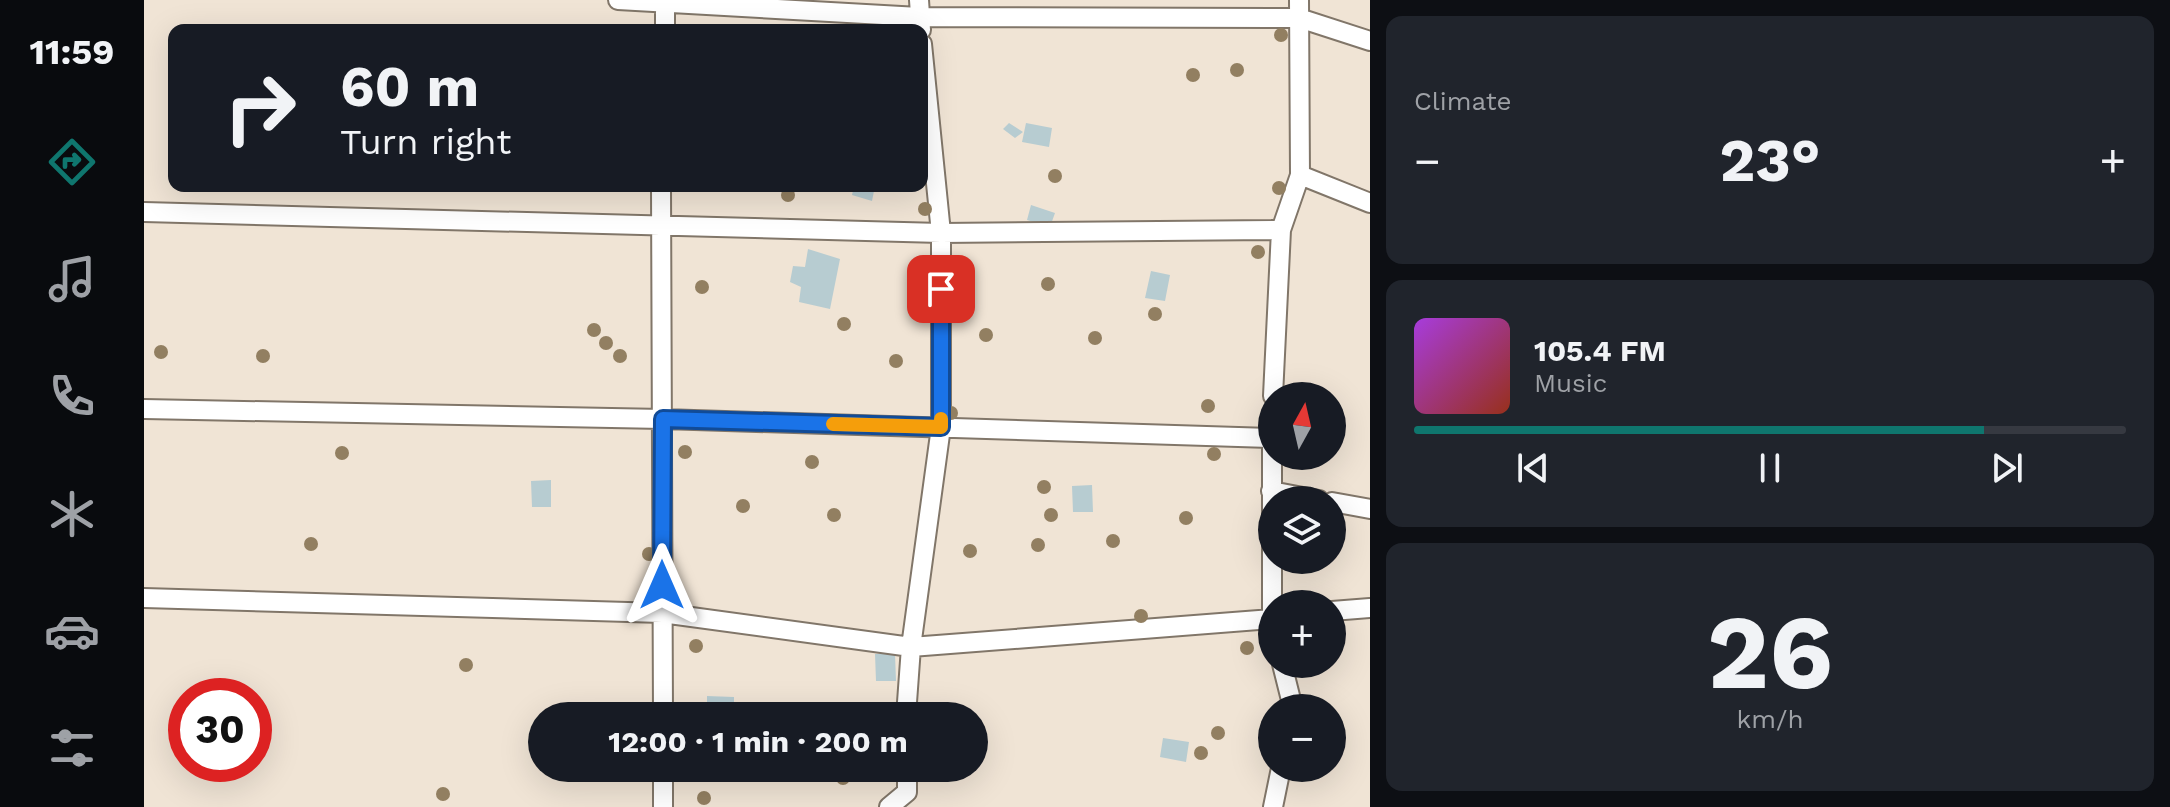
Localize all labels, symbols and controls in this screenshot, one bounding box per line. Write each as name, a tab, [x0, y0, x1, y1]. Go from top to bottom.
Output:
text: 11:59	[29, 31, 115, 73]
text: 60 m	[340, 54, 479, 120]
icon: right	[208, 56, 312, 160]
text: Climate	[1414, 86, 1512, 116]
text: Turn right	[340, 121, 511, 163]
text: 23°	[1719, 125, 1821, 196]
icon: directions	[44, 134, 100, 190]
text: −	[1414, 135, 1441, 187]
text: +	[2099, 135, 2126, 187]
icon: music	[44, 251, 100, 307]
pin	[907, 255, 975, 323]
icon: arrive	[919, 267, 963, 311]
text: 105.4 FM	[1534, 333, 1666, 368]
icon: phone	[44, 368, 100, 424]
text: Music	[1534, 368, 1607, 398]
north arrow	[1258, 382, 1346, 470]
map controls	[1258, 382, 1346, 782]
icon: previous	[1511, 446, 1555, 490]
icon: pause	[1748, 446, 1792, 490]
icon: next	[1985, 446, 2029, 490]
icon: climate	[44, 486, 100, 542]
button: layers	[1258, 486, 1346, 574]
position arrow	[620, 543, 704, 627]
button: +	[1258, 590, 1346, 678]
text: 26	[1707, 591, 1833, 713]
icon: car	[44, 603, 100, 659]
speed limit sign: 30	[168, 678, 272, 782]
button: −	[1258, 694, 1346, 782]
text: km/h	[1737, 704, 1803, 734]
icon: filters	[44, 720, 100, 776]
text: 12:00 · 1 min · 200 m	[608, 724, 908, 759]

